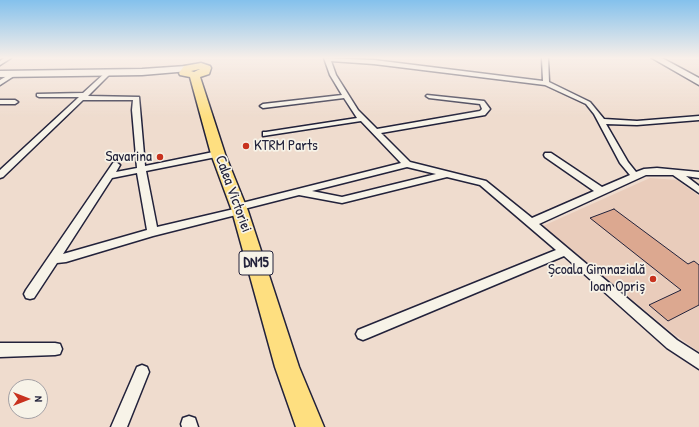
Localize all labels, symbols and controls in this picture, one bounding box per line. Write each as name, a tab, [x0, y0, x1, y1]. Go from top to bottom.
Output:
place label: KTRM Parts	[254, 137, 318, 155]
marker: KTRM Parts	[241, 141, 251, 151]
place label: Savarina	[106, 148, 152, 166]
marker: Savarina	[155, 152, 165, 162]
street label: Calea Victoriei	[211, 153, 255, 235]
road number: DN15	[239, 251, 273, 275]
place label: Școala Gimnazială Ioan Opriș	[548, 261, 645, 296]
marker: Școala Gimnazială Ioan Opriș	[648, 274, 658, 284]
north arrow	[8, 379, 48, 419]
text: N	[32, 396, 46, 402]

